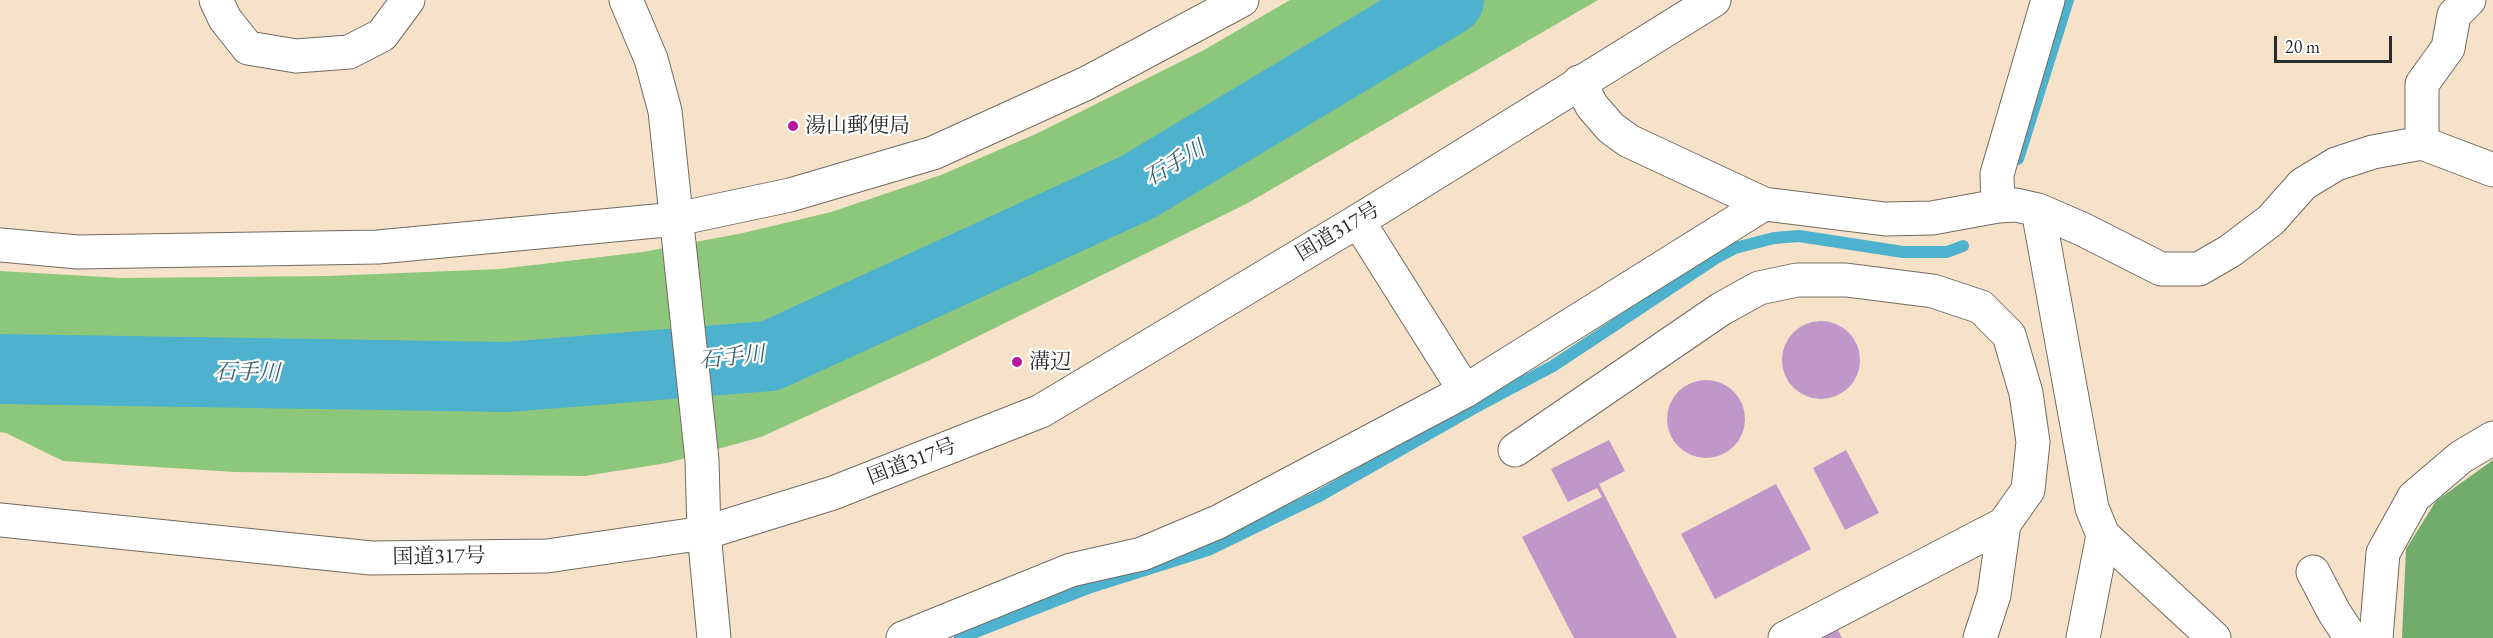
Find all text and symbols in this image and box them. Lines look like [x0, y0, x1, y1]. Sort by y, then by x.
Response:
scale bar [2277, 24, 2396, 62]
text: 20 m [2285, 35, 2320, 58]
place label: 湯山郵便局 [805, 113, 910, 139]
marker: 湯山郵便局 [786, 119, 800, 133]
water label: 石手川 [1140, 136, 1210, 192]
street label: 国道317号 [1292, 197, 1384, 267]
water label: 石手川 [698, 341, 766, 375]
place label: 溝辺 [1029, 349, 1071, 375]
marker: 溝辺 [1010, 355, 1024, 369]
water label: 石手川 [214, 359, 280, 387]
street label: 国道317号 [864, 434, 960, 490]
street label: 国道317号 [392, 544, 486, 570]

